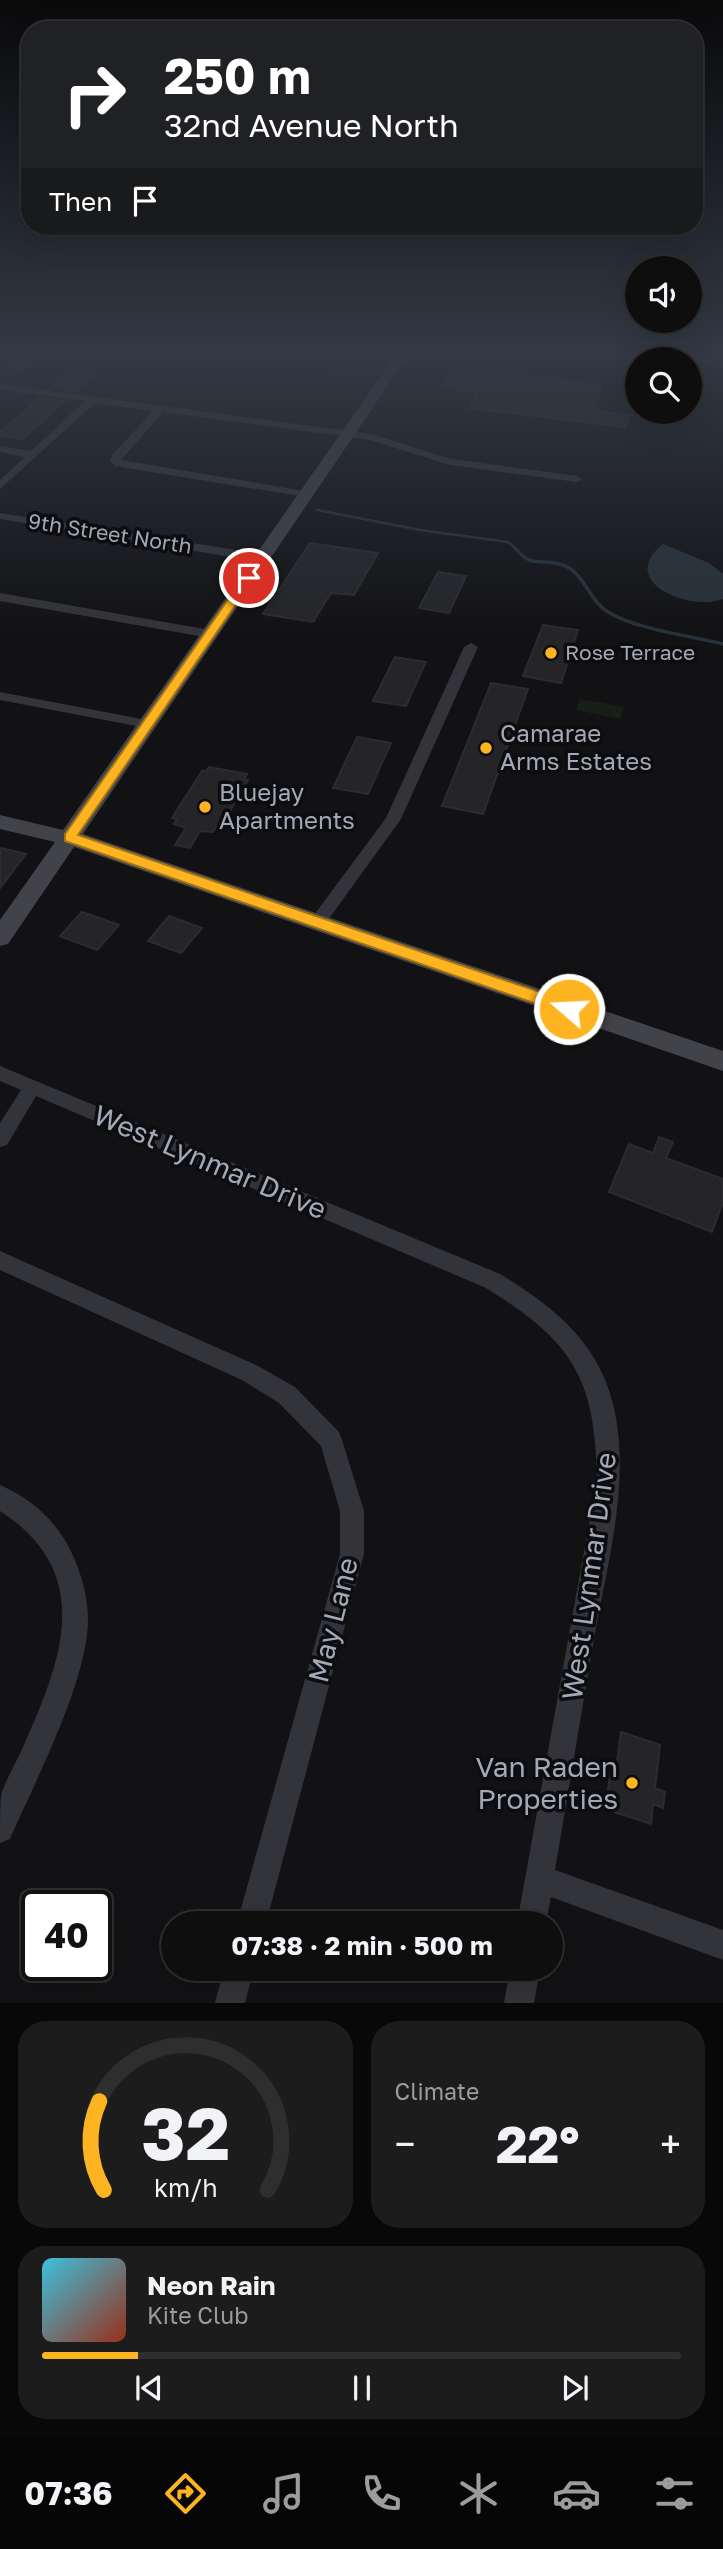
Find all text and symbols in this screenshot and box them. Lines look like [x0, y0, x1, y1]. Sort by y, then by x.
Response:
text: 250 m [164, 46, 311, 105]
icon: right [49, 49, 140, 140]
text: 32nd Avenue North [164, 106, 459, 144]
icon: arrive [126, 182, 164, 220]
text: Then [49, 186, 112, 217]
map controls [625, 256, 702, 424]
button: sound [625, 256, 702, 333]
button: search [625, 347, 702, 424]
street label: 9th Street North [27, 507, 194, 559]
pin [219, 548, 279, 608]
icon: arrive [230, 559, 268, 597]
place label: Rose Terrace [565, 639, 695, 665]
marker: Rose Terrace [543, 645, 559, 661]
place label: Camarae Arms Estates [500, 718, 652, 775]
marker: Camarae Arms Estates [478, 740, 494, 756]
place label: Bluejay Apartments [219, 777, 355, 834]
marker: Bluejay Apartments [197, 799, 213, 815]
position arrow [532, 972, 606, 1046]
street label: West Lynmar Drive [89, 1098, 332, 1225]
street label: West Lynmar Drive [555, 1450, 622, 1702]
street label: May Lane [301, 1554, 364, 1686]
place label: Van Raden Properties [476, 1750, 618, 1815]
marker: Van Raden Properties [624, 1775, 640, 1791]
speed limit sign: 40 [21, 1890, 112, 1981]
text: 07:38 · 2 min · 500 m [231, 1930, 493, 1961]
text: Climate [395, 2077, 479, 2105]
text: 32 [141, 2090, 230, 2177]
text: 22° [496, 2112, 580, 2174]
text: − [395, 2121, 415, 2166]
text: + [660, 2121, 681, 2166]
text: km/h [153, 2172, 217, 2203]
text: Neon Rain [147, 2270, 276, 2301]
text: Kite Club [147, 2301, 248, 2329]
icon: previous [130, 2369, 168, 2407]
icon: pause [343, 2369, 381, 2407]
icon: next [556, 2369, 594, 2407]
icon: directions [161, 2469, 210, 2518]
icon: music [259, 2469, 308, 2518]
icon: phone [357, 2469, 406, 2518]
icon: climate [454, 2469, 503, 2518]
icon: car [552, 2469, 601, 2518]
icon: filters [650, 2469, 699, 2518]
text: 07:36 [24, 2474, 113, 2512]

